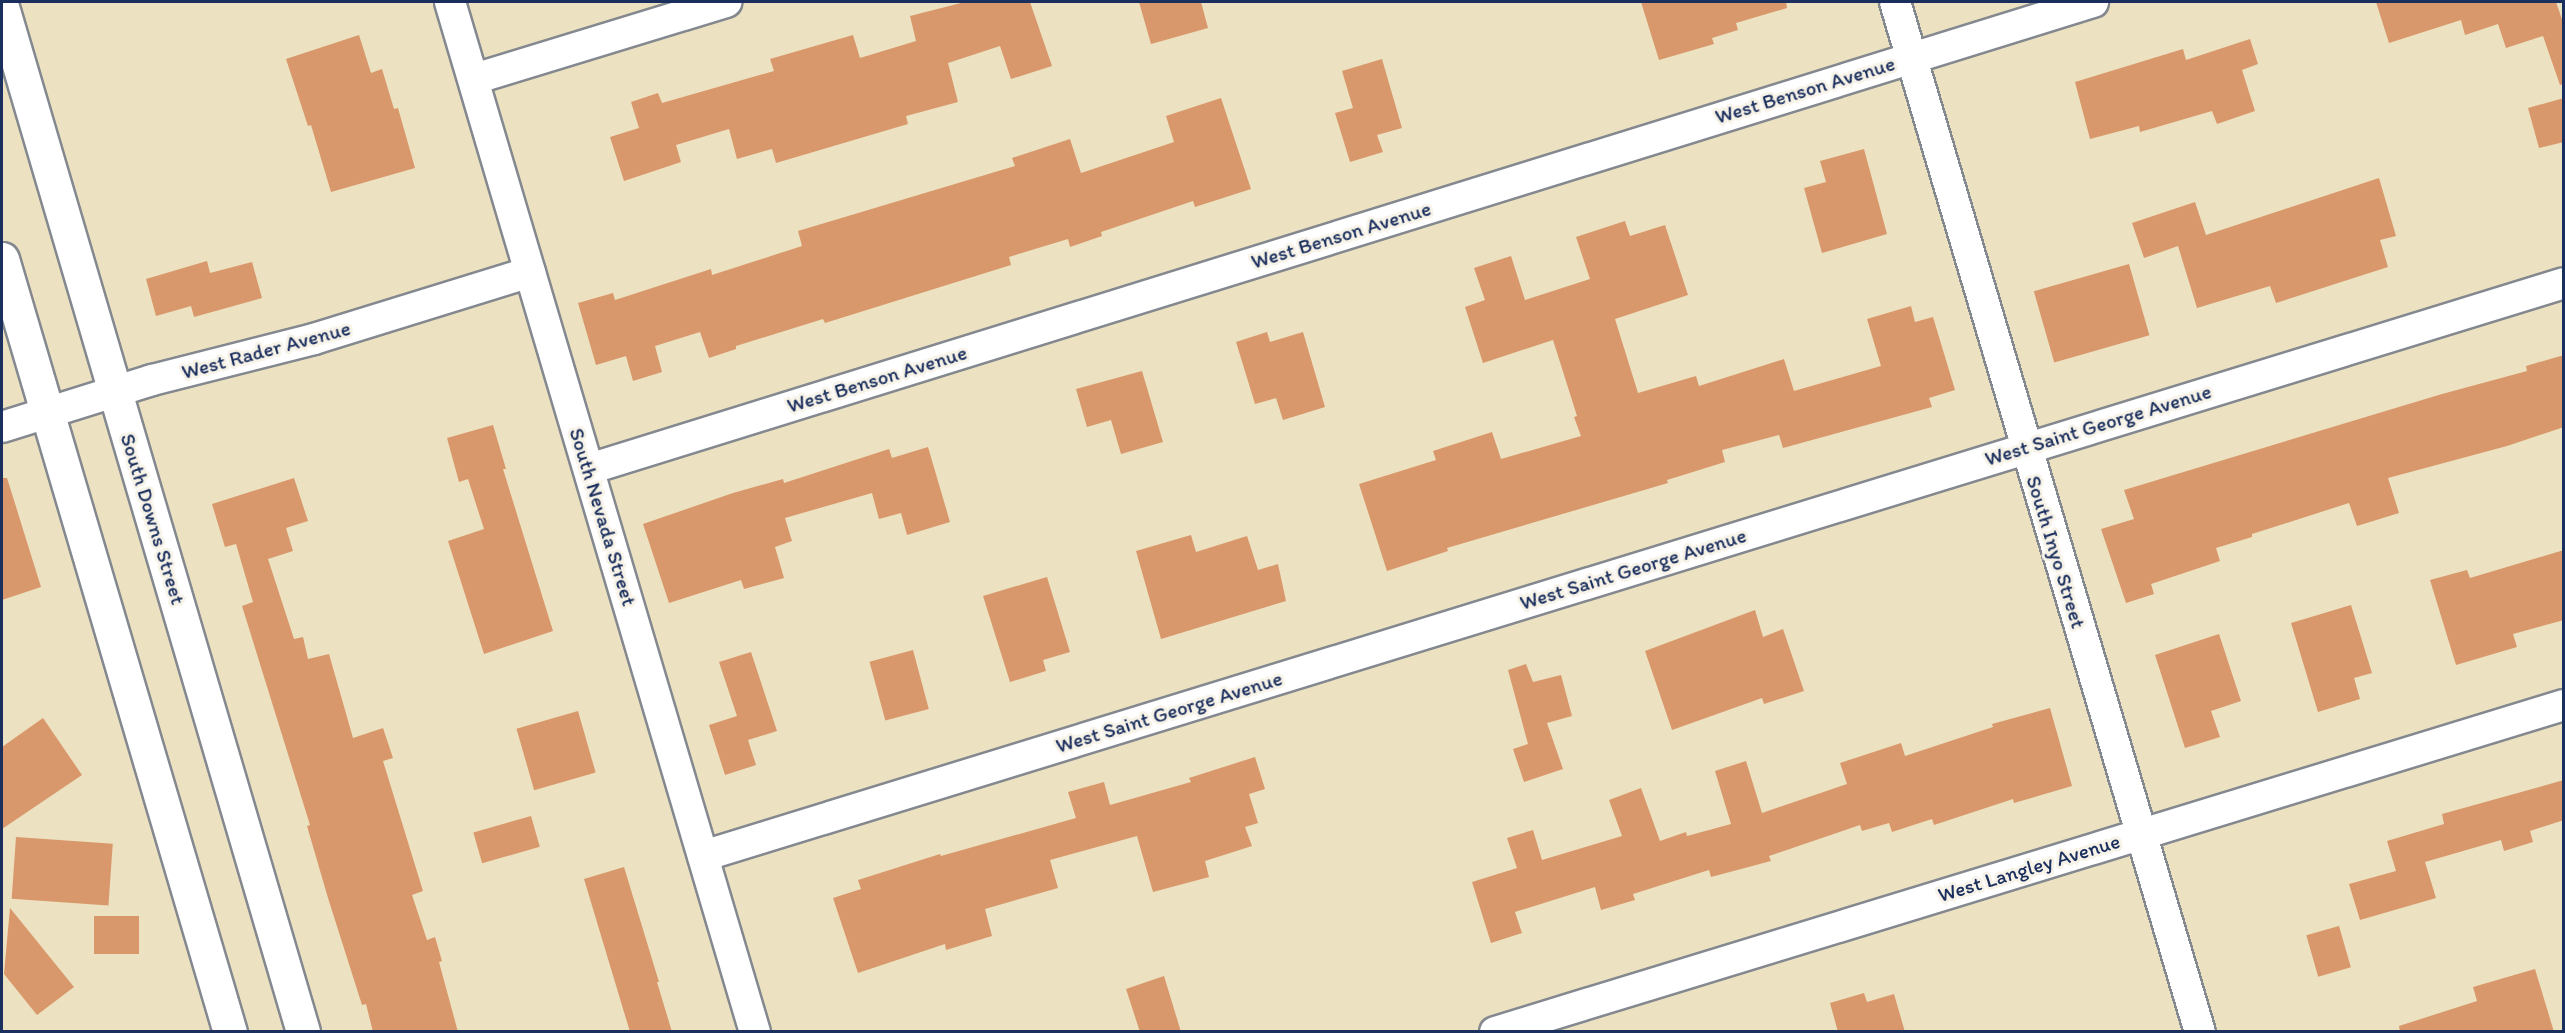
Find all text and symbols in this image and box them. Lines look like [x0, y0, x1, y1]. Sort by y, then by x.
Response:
street label: West Benson Avenue [1712, 51, 1898, 129]
street label: West Benson Avenue [1248, 196, 1434, 274]
street label: West Rader Avenue [179, 315, 353, 385]
street label: West Benson Avenue [784, 340, 970, 418]
street label: West Saint George Avenue [1981, 378, 2215, 472]
street label: South Nevada Street [564, 425, 642, 609]
street label: South Downs Street [115, 431, 191, 607]
street label: South Inyo Street [2021, 473, 2091, 631]
street label: West Saint George Avenue [1516, 522, 1750, 616]
street label: West Saint George Avenue [1052, 665, 1286, 759]
street label: West Langley Avenue [1935, 828, 2123, 908]

